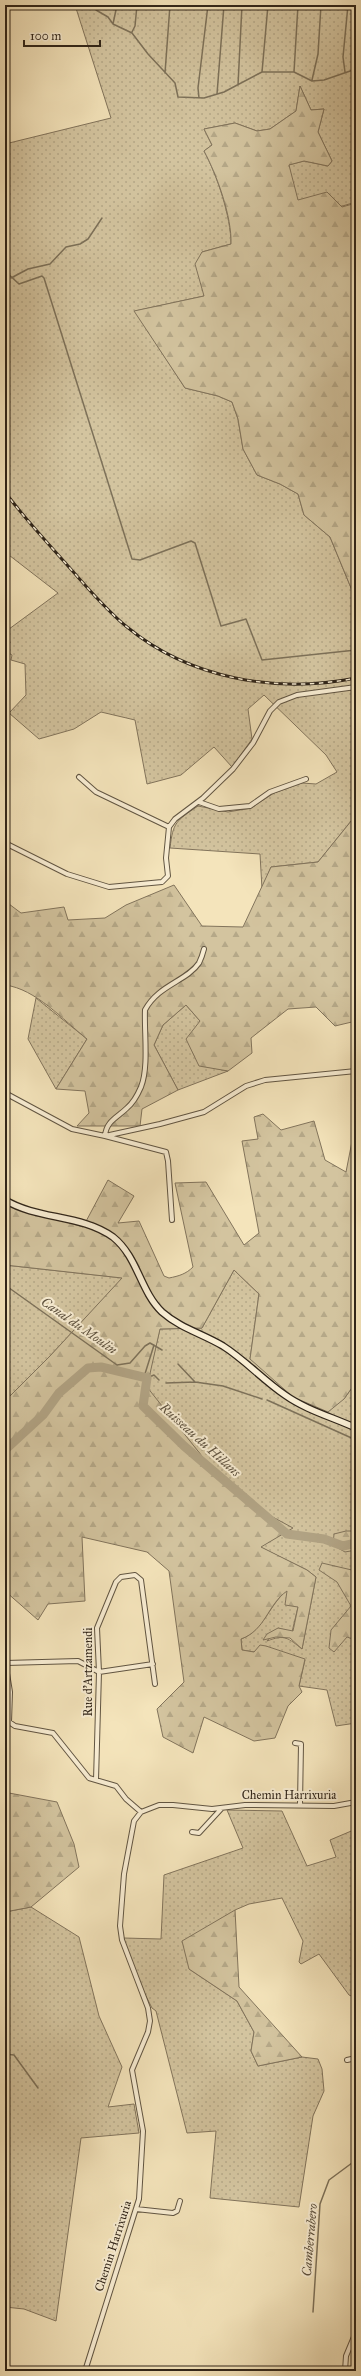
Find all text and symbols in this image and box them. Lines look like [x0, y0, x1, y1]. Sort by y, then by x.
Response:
scale bar [24, 22, 100, 48]
text: 100 m [30, 29, 61, 43]
water label: Canal du Moulin [38, 1294, 120, 1358]
water label: Ruisseau du Hillans [156, 1399, 244, 1481]
street label: Rue d'Artzamendi [81, 1627, 95, 1717]
street label: Chemin Harrixuria [242, 1788, 337, 1802]
street label: Chemin Harrixuria [92, 2198, 135, 2293]
water label: Camberrabero [299, 2203, 321, 2277]

